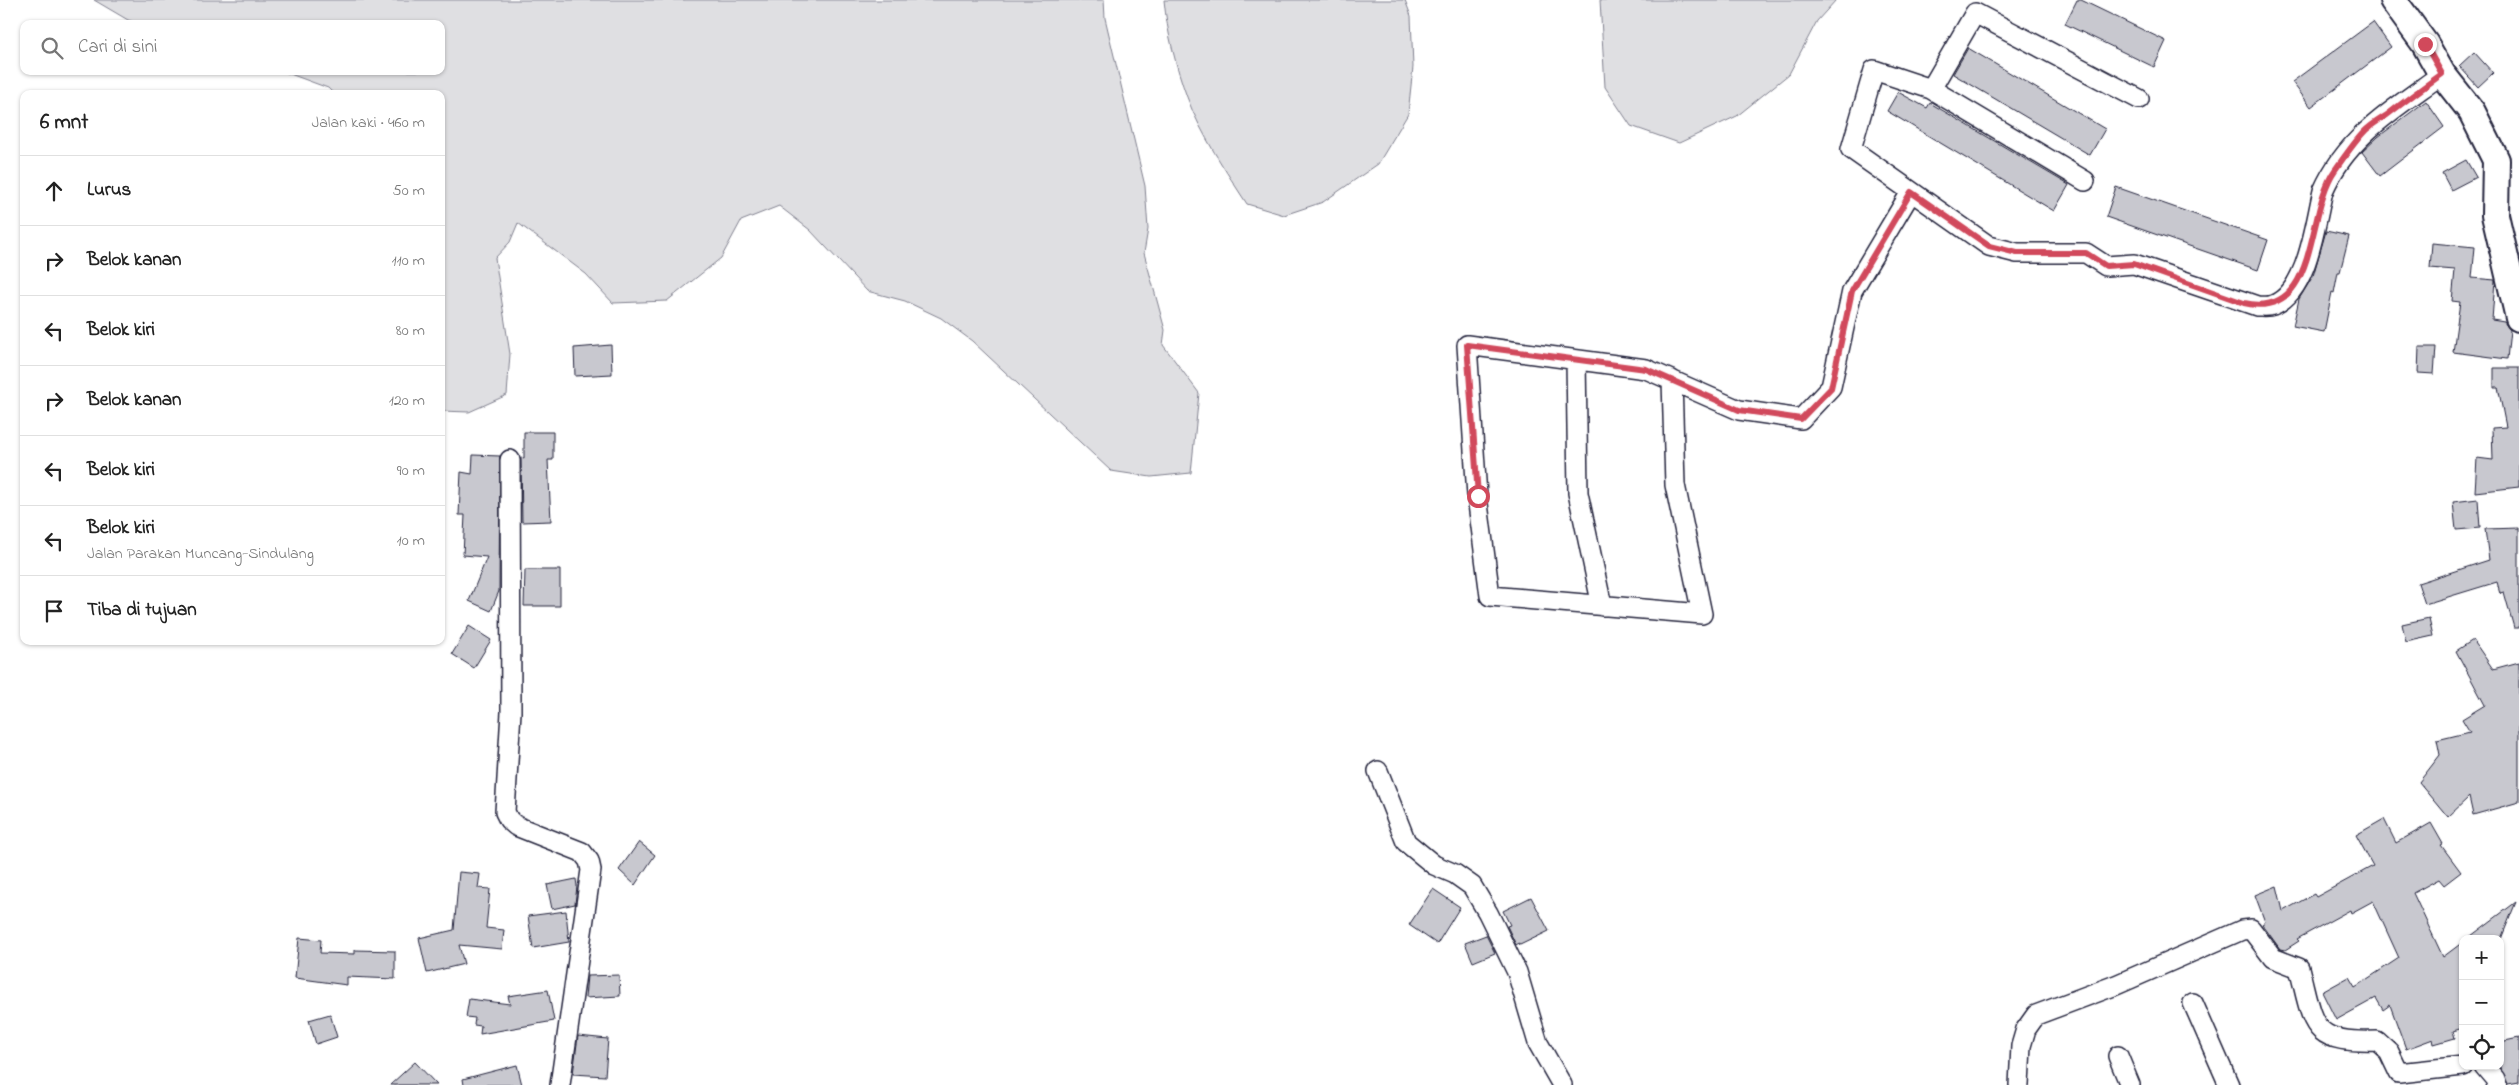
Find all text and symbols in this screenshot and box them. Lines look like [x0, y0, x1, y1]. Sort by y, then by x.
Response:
search box [20, 20, 445, 75]
route end [2414, 33, 2437, 56]
icon: search [38, 34, 66, 62]
text: Cari di sini [78, 34, 157, 61]
text: 6 mnt [40, 108, 88, 138]
text: Jalan kaki · 460 m [311, 111, 425, 135]
icon: ahead [40, 177, 68, 205]
text: Lurus [87, 177, 131, 204]
text: 50 m [393, 179, 425, 203]
icon: right [40, 247, 68, 275]
text: Belok kanan [87, 247, 181, 274]
text: 110 m [391, 249, 425, 273]
icon: left [40, 317, 68, 345]
text: Belok kiri [87, 317, 155, 344]
text: 80 m [396, 319, 425, 343]
icon: right [40, 387, 68, 415]
text: Belok kanan [87, 387, 181, 414]
text: 120 m [389, 389, 425, 413]
icon: left [40, 457, 68, 485]
text: Belok kiri [87, 457, 155, 484]
text: 90 m [397, 459, 425, 483]
route start [1467, 485, 1490, 508]
text: Belok kiri [87, 515, 155, 542]
icon: left [40, 527, 68, 555]
text: 10 m [397, 529, 425, 553]
text: Jalan Parakan Muncang-Sindulang [87, 542, 314, 566]
icon: arrive [40, 597, 68, 625]
text: Tiba di tujuan [87, 597, 197, 624]
map controls [2459, 935, 2504, 1070]
button: + [2459, 935, 2504, 980]
button: − [2459, 980, 2504, 1025]
button: locate [2459, 1025, 2504, 1070]

